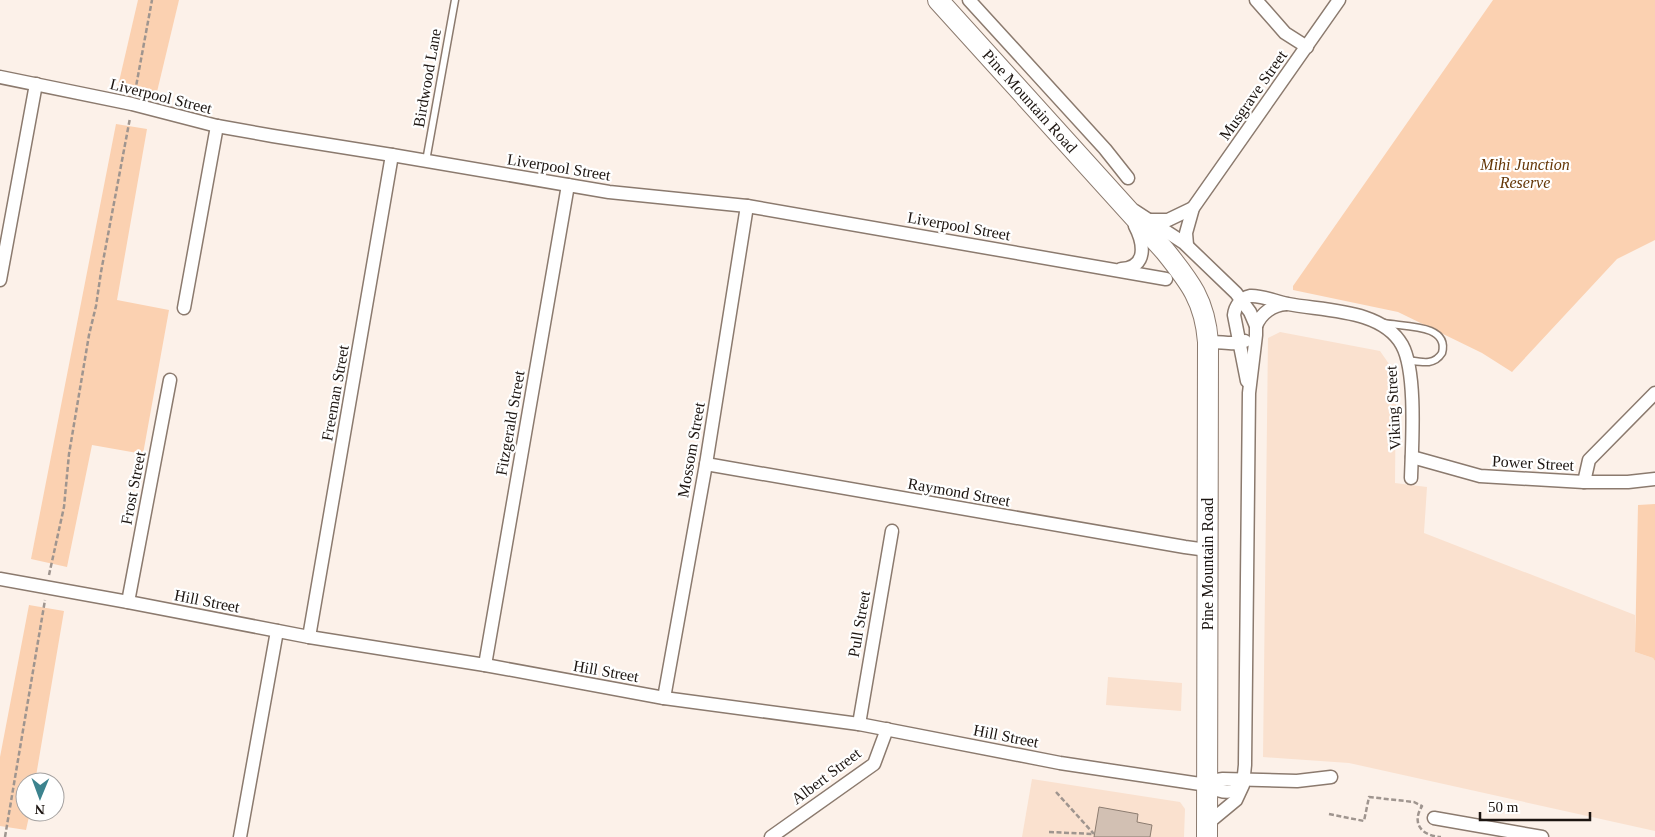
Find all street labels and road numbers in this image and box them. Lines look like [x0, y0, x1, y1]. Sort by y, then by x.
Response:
street label: Birdwood Lane [410, 27, 444, 129]
street label: Pine Mountain Road [979, 46, 1081, 156]
street label: Musgrave Street [1216, 47, 1291, 144]
street label: Liverpool Street [108, 75, 214, 118]
street label: Liverpool Street [506, 150, 612, 185]
street label: Liverpool Street [906, 209, 1012, 245]
street label: Freeman Street [318, 343, 352, 442]
street label: Viking Street [1382, 365, 1405, 451]
street label: Fitzgerald Street [492, 369, 529, 477]
street label: Mossom Street [674, 400, 708, 499]
street label: Frost Street [118, 449, 149, 526]
street label: Power Street [1492, 452, 1575, 474]
street label: Raymond Street [906, 475, 1012, 510]
street label: Pine Mountain Road [1199, 498, 1216, 630]
street label: Hill Street [173, 586, 242, 616]
street label: Pull Street [845, 589, 873, 659]
street label: Hill Street [572, 657, 641, 685]
street label: Hill Street [972, 721, 1041, 751]
street label: Albert Street [788, 744, 864, 808]

